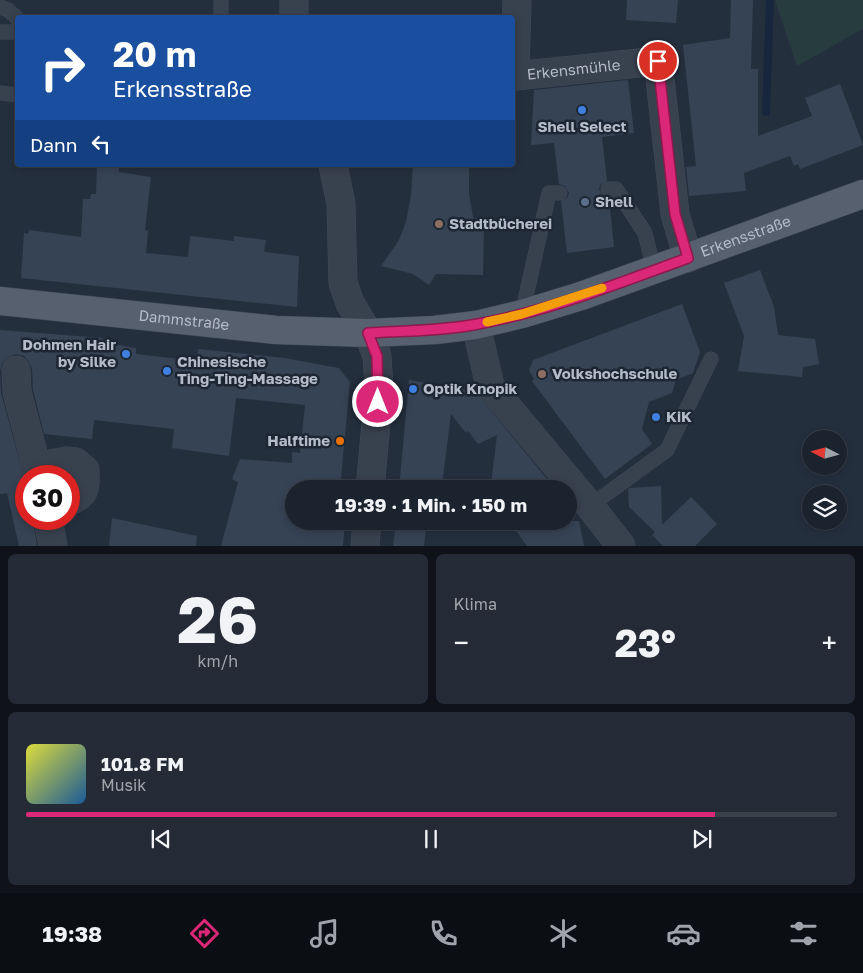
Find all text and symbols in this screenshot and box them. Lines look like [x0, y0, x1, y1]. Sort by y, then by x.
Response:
text: 20 m [113, 33, 196, 75]
icon: right [30, 35, 95, 100]
pin [637, 40, 679, 82]
icon: arrive [644, 47, 672, 75]
street label: Erkensmühle [526, 55, 622, 83]
text: Erkensstraße [113, 75, 252, 102]
marker: Shell Select [576, 104, 588, 116]
place label: Shell Select [537, 117, 627, 135]
icon: left [87, 130, 115, 158]
text: Dann [30, 133, 77, 156]
place label: Shell [595, 192, 633, 210]
marker: Shell [579, 196, 591, 208]
street label: Erkensstraße [698, 211, 793, 260]
place label: Stadtbücherei [449, 214, 552, 232]
marker: Stadtbücherei [433, 218, 445, 230]
street label: Dammstraße [138, 306, 231, 333]
place label: Dohmen Hair by Silke [22, 335, 116, 370]
marker: Dohmen Hair by Silke [120, 348, 132, 360]
place label: Chinesische Ting-Ting-Massage [177, 352, 318, 387]
place label: Volkshochschule [552, 364, 678, 382]
marker: Chinesische Ting-Ting-Massage [161, 365, 173, 377]
marker: Volkshochschule [536, 368, 548, 380]
position arrow [351, 375, 403, 427]
place label: Optik Knopik [423, 379, 518, 397]
marker: Optik Knopik [407, 383, 419, 395]
place label: KiK [666, 407, 692, 425]
marker: KiK [650, 411, 662, 423]
north arrow [802, 430, 848, 475]
map controls [802, 430, 847, 530]
place label: Halftime [267, 431, 330, 449]
marker: Halftime [334, 435, 346, 447]
speed limit sign: 30 [15, 465, 80, 530]
button: layers [802, 485, 847, 530]
text: 19:39 · 1 Min. · 150 m [335, 493, 527, 516]
text: 26 [177, 579, 258, 657]
text: Klima [454, 594, 497, 614]
text: 23° [615, 620, 676, 665]
text: − [454, 626, 469, 659]
text: + [822, 626, 837, 659]
text: km/h [197, 651, 238, 671]
text: 101.8 FM [101, 752, 184, 775]
text: Musik [101, 775, 146, 795]
icon: previous [147, 825, 175, 853]
icon: pause [417, 825, 445, 853]
icon: next [688, 825, 716, 853]
icon: directions [187, 916, 222, 951]
icon: music [307, 916, 342, 951]
icon: phone [426, 916, 461, 951]
icon: climate [546, 916, 581, 951]
icon: car [666, 916, 701, 951]
icon: filters [786, 916, 821, 951]
text: 19:38 [42, 920, 102, 947]

